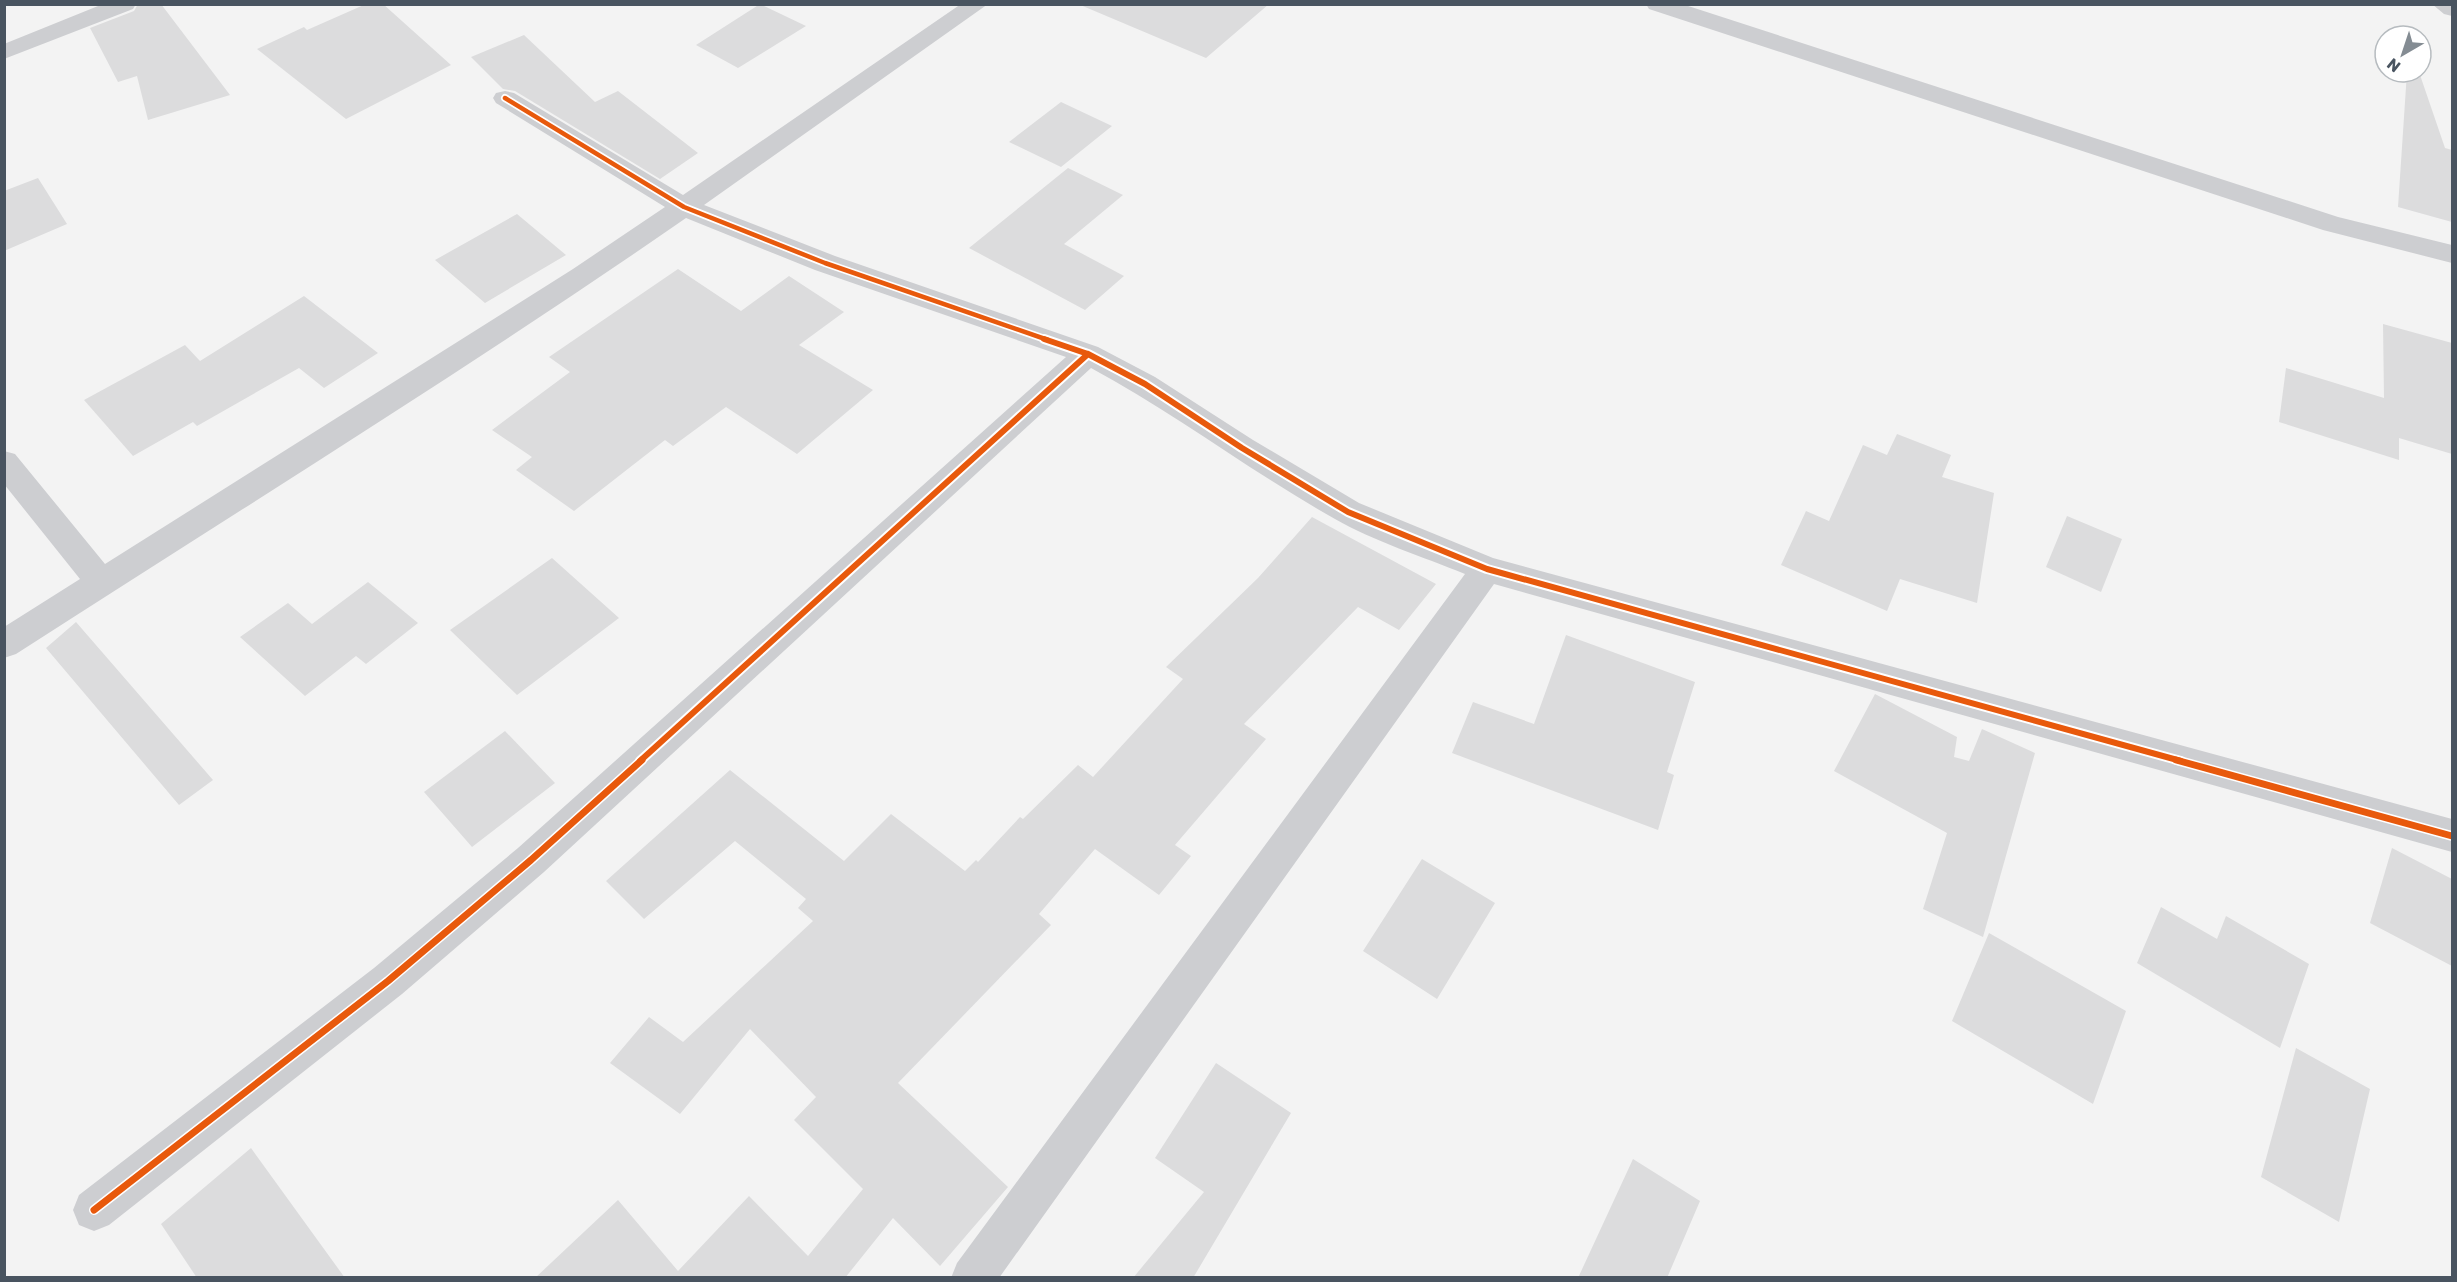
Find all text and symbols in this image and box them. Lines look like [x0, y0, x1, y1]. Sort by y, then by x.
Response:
north arrow [2373, 24, 2433, 84]
text: N [2383, 54, 2404, 76]

